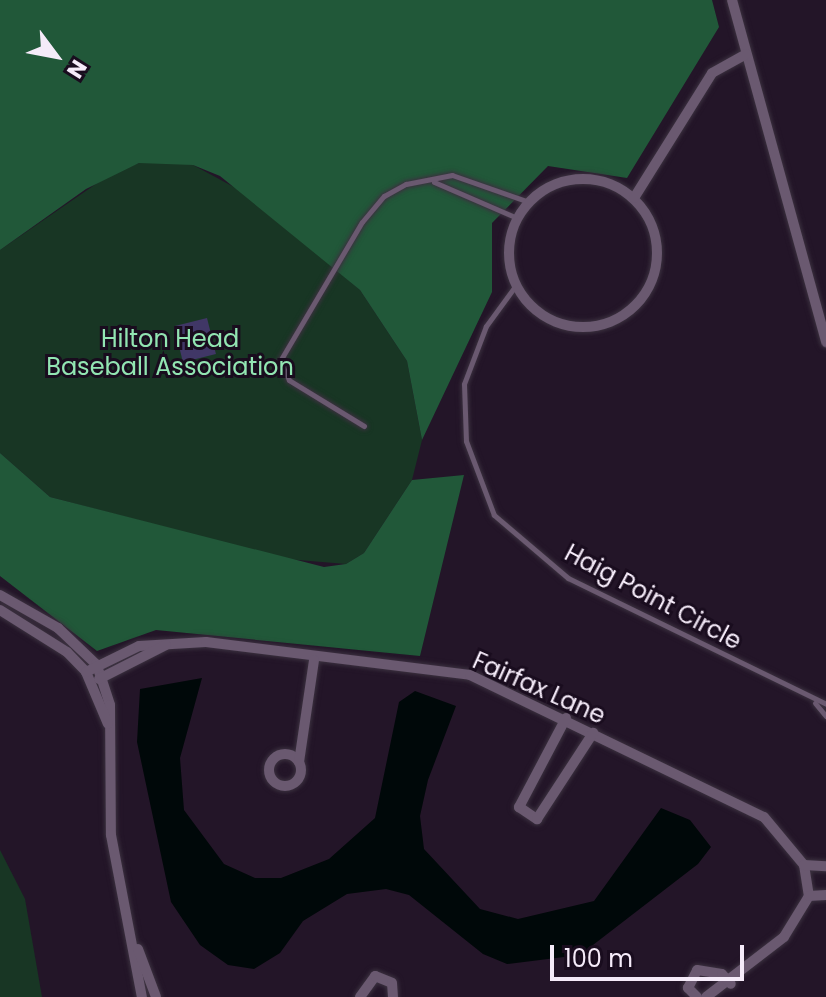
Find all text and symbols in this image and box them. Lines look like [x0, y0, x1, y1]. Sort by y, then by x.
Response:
north arrow [16, 16, 96, 96]
text: N [59, 54, 94, 84]
park label: Hilton Head Baseball Association [46, 325, 294, 381]
street label: Haig Point Circle [560, 538, 746, 656]
street label: Fairfax Lane [468, 646, 610, 730]
scale bar [554, 929, 748, 979]
text: 100 m [564, 942, 633, 975]

